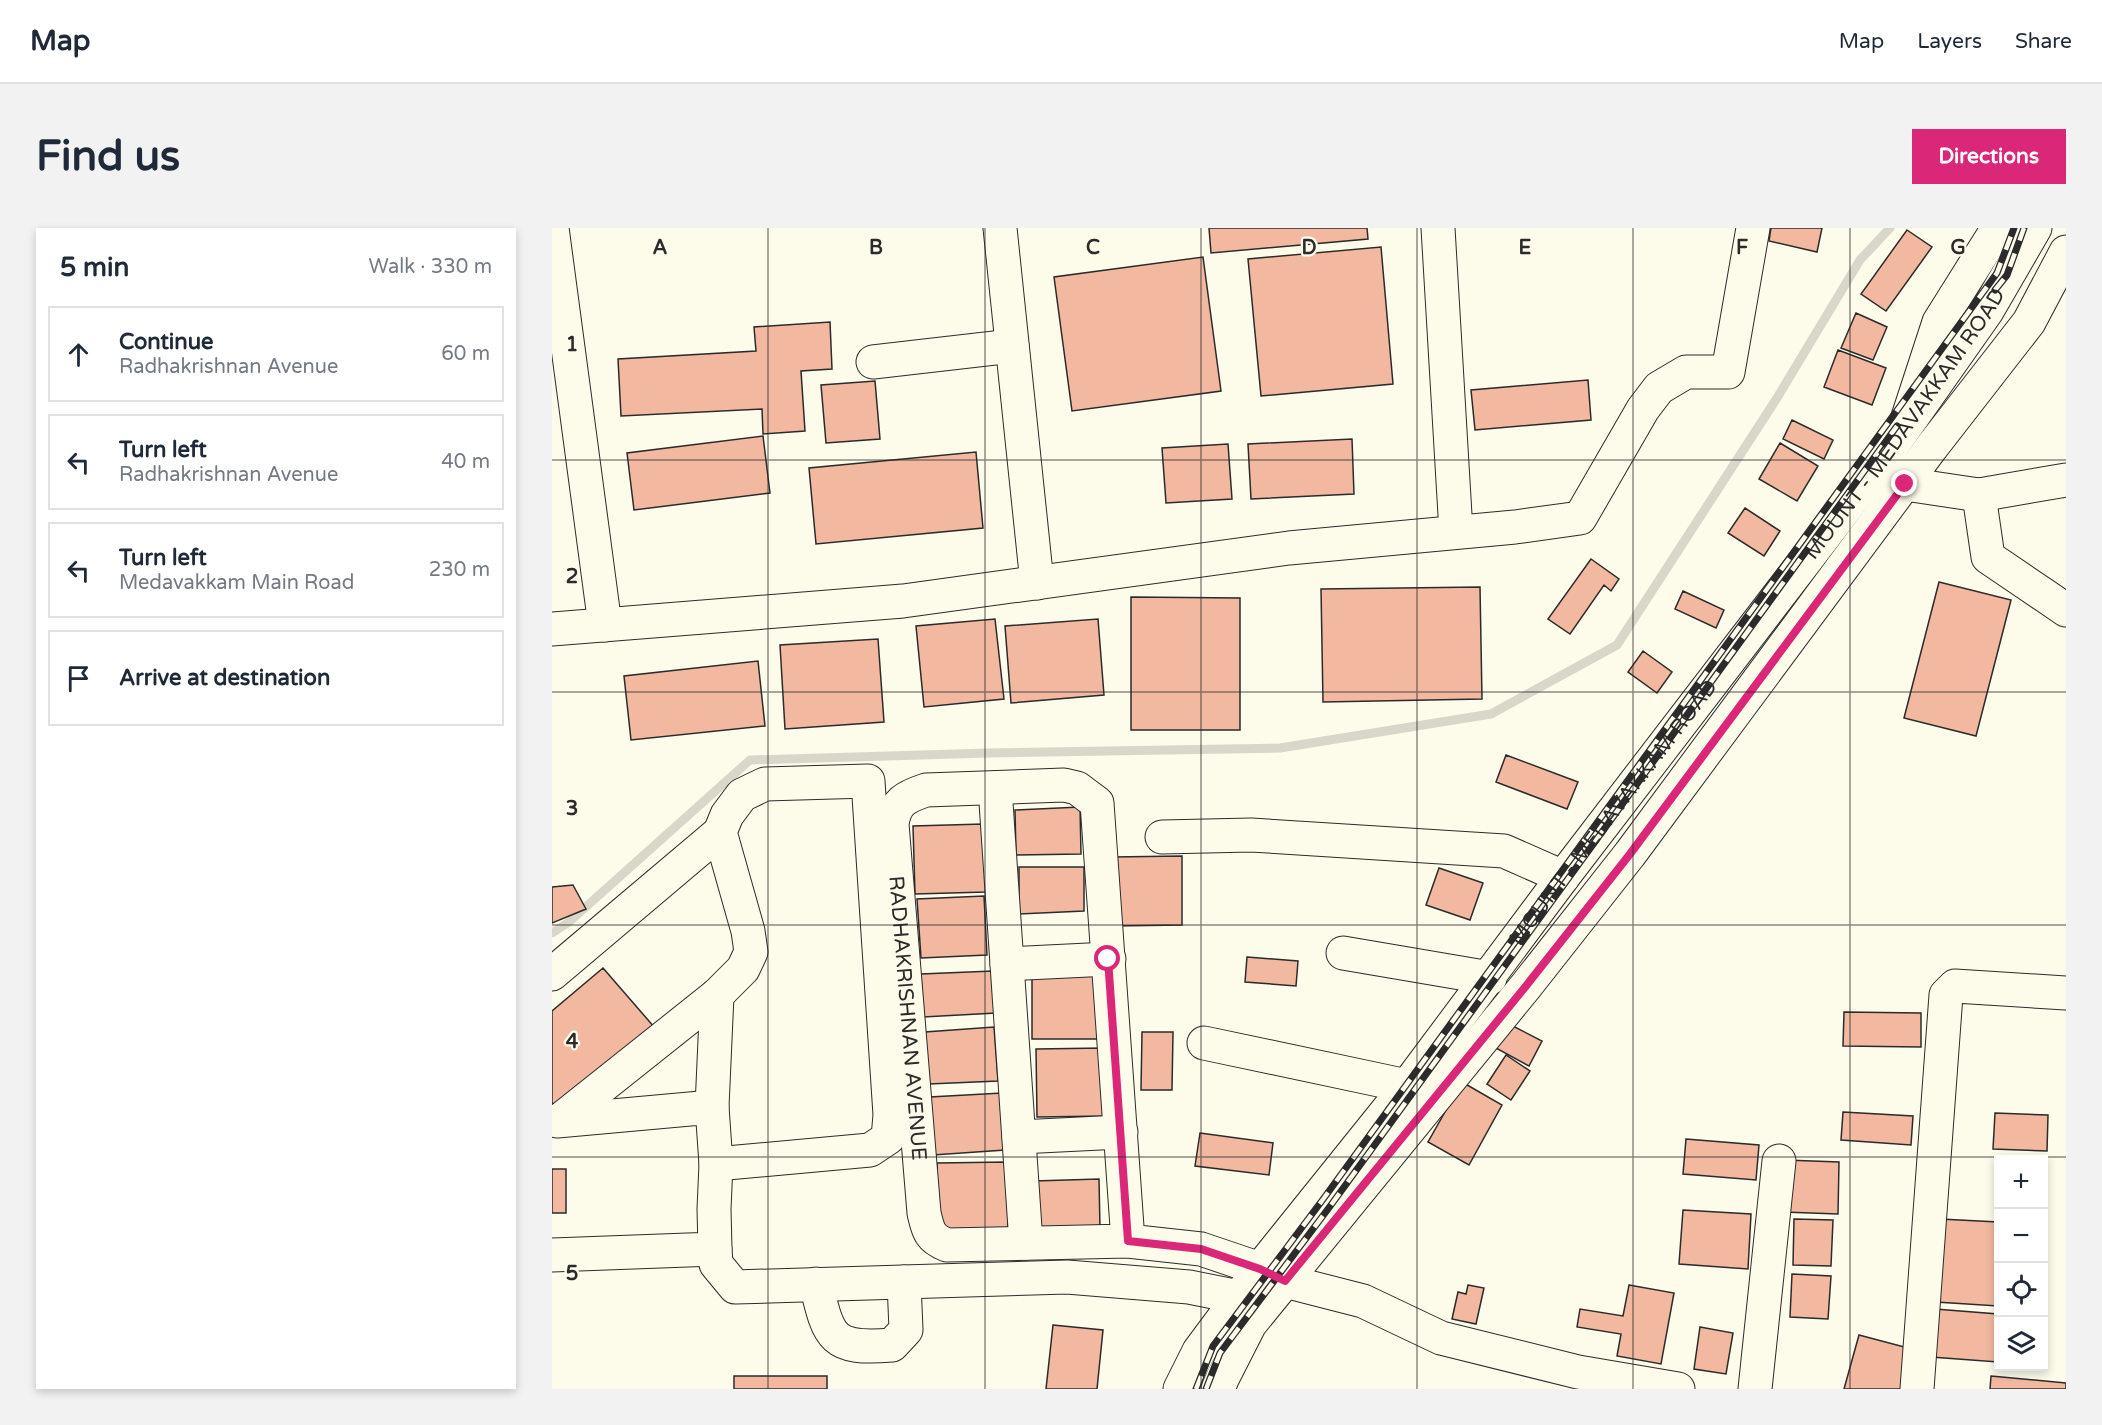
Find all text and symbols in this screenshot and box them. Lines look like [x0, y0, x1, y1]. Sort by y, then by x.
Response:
text: Map [30, 24, 90, 58]
text: Map [1839, 29, 1884, 54]
text: Layers [1917, 29, 1982, 54]
text: Share [2015, 29, 2072, 54]
button: Directions [1912, 129, 2066, 184]
text: Find us [36, 131, 180, 182]
text: A [653, 236, 668, 260]
text: B [869, 236, 883, 260]
text: C [1086, 236, 1100, 260]
text: D [1301, 236, 1317, 260]
text: E [1519, 236, 1532, 260]
text: F [1736, 236, 1748, 260]
text: G [1950, 236, 1966, 260]
text: 5 min [60, 252, 129, 283]
text: Walk · 330 m [369, 255, 492, 279]
street label: MOUNT - MEDAVAKKAM ROAD [1799, 284, 2010, 564]
text: Continue [119, 329, 214, 355]
text: 1 [566, 333, 578, 357]
icon: ahead [62, 338, 95, 371]
text: 60 m [441, 342, 490, 366]
text: Radhakrishnan Avenue [119, 355, 338, 379]
text: Turn left [119, 437, 207, 463]
icon: left [62, 446, 95, 479]
text: 40 m [441, 450, 490, 474]
text: Radhakrishnan Avenue [119, 463, 338, 487]
route end [1891, 470, 1917, 496]
text: Turn left [119, 545, 207, 571]
icon: left [62, 554, 95, 587]
text: 230 m [429, 558, 490, 582]
text: 2 [566, 565, 578, 589]
text: Medavakkam Main Road [119, 571, 354, 595]
icon: arrive [62, 662, 95, 695]
text: Arrive at destination [119, 665, 330, 691]
street label: MOUNT - MEDAVAKKAM ROAD [1504, 674, 1722, 950]
text: 3 [566, 797, 578, 821]
street label: RADHAKRISHNAN AVENUE [884, 875, 932, 1161]
route start [1094, 945, 1120, 971]
text: 4 [566, 1030, 579, 1054]
map controls [1994, 1155, 2048, 1371]
button: + [1994, 1155, 2048, 1209]
button: − [1994, 1209, 2048, 1263]
text: 5 [566, 1262, 578, 1286]
button: locate [1994, 1263, 2048, 1317]
button: layers [1994, 1317, 2048, 1371]

